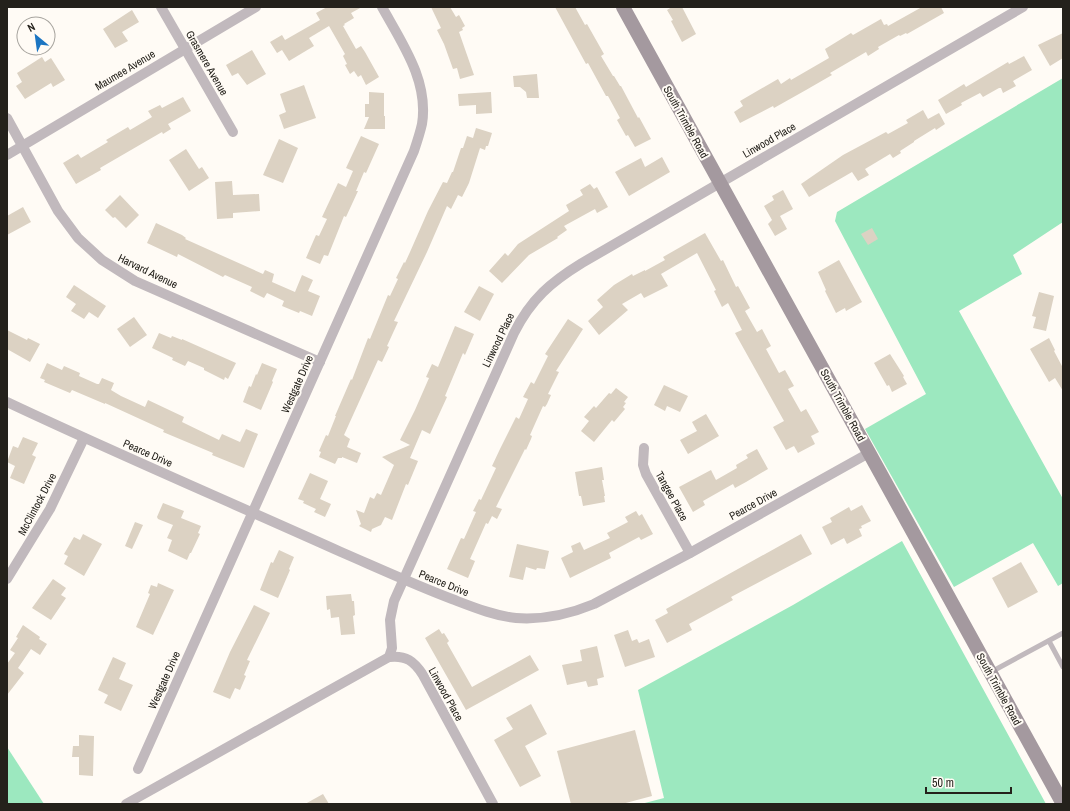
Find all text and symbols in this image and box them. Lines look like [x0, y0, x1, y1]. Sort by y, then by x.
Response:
north arrow [16, 16, 56, 56]
text: N [25, 20, 37, 35]
street label: Grasmere Avenue [183, 28, 231, 98]
street label: Maumee Avenue [92, 47, 158, 93]
street label: South Trimble Road [660, 84, 712, 160]
street label: Linwood Place [740, 119, 798, 161]
street label: Harvard Avenue [116, 251, 180, 291]
street label: Linwood Place [479, 310, 517, 370]
street label: Westgate Drive [278, 353, 316, 415]
street label: South Trimble Road [817, 367, 869, 443]
street label: Pearce Drive [121, 436, 175, 470]
street label: Tangee Place [653, 469, 691, 523]
street label: McClintock Drive [15, 470, 59, 538]
street label: Pearce Drive [727, 485, 779, 523]
street label: Pearce Drive [417, 567, 471, 599]
street label: Westgate Drive [145, 649, 183, 711]
street label: South Trimble Road [973, 651, 1025, 727]
street label: Linwood Place [426, 665, 466, 723]
scale bar [926, 769, 1011, 795]
text: 50 m [932, 775, 954, 791]

